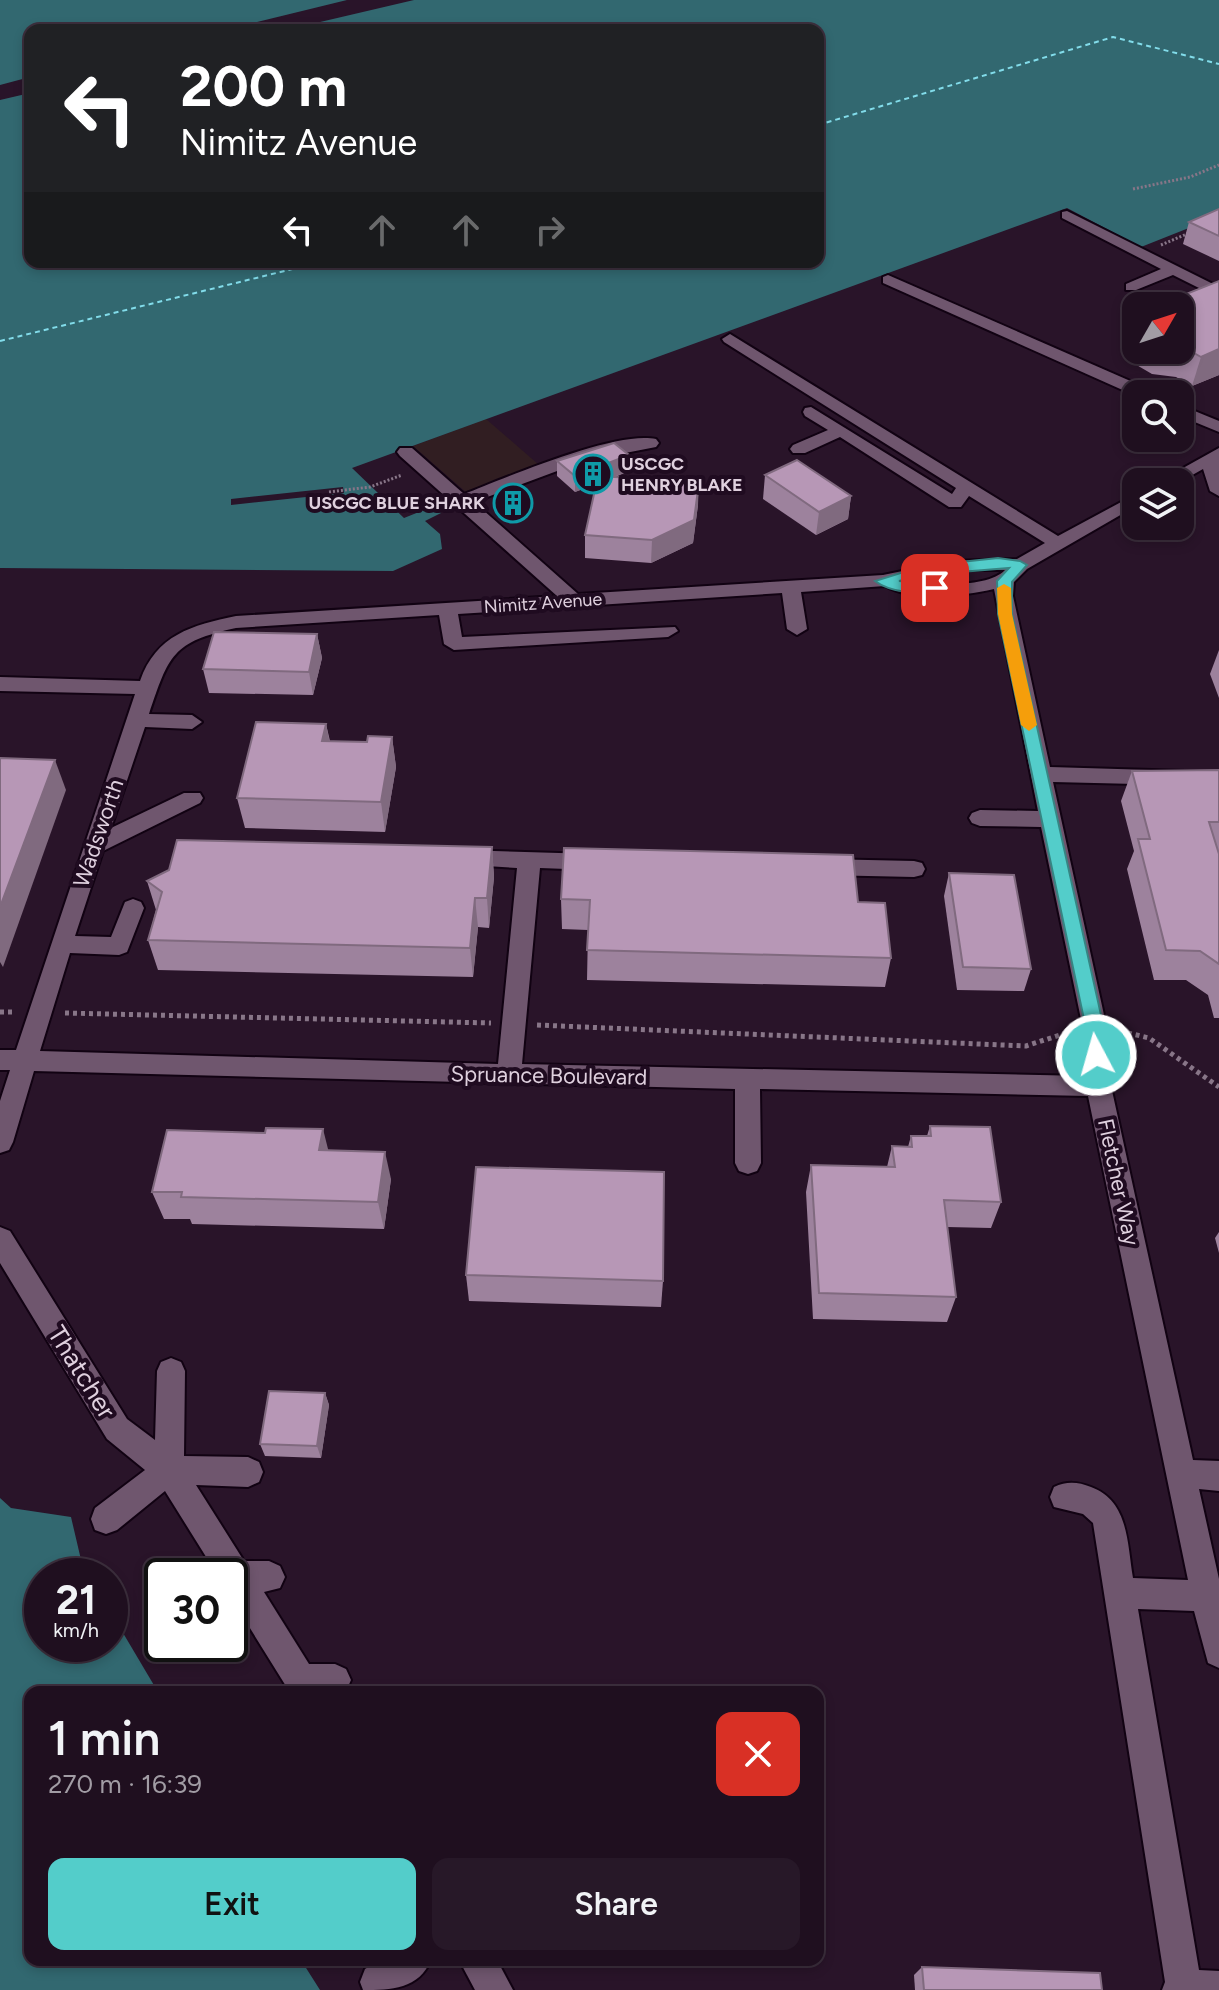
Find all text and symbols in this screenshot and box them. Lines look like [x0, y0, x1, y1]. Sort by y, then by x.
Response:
text: 200 m [180, 53, 347, 120]
icon: left [48, 56, 152, 160]
text: Nimitz Avenue [180, 121, 417, 164]
icon: left [276, 208, 320, 252]
icon: ahead [360, 208, 404, 252]
icon: ahead [444, 208, 488, 252]
icon: right [528, 208, 572, 252]
north arrow [1122, 292, 1194, 364]
map controls [1122, 292, 1194, 540]
button: search [1122, 380, 1194, 452]
building icon: USCGC HENRY BLAKE [572, 453, 614, 495]
place label: USCGC HENRY BLAKE [621, 453, 743, 496]
button: layers [1122, 468, 1194, 540]
building icon: USCGC BLUE SHARK [492, 482, 534, 524]
place label: USCGC BLUE SHARK [309, 492, 485, 514]
pin [901, 554, 969, 622]
icon: arrive [913, 566, 957, 610]
street label: Nimitz Avenue [483, 588, 603, 618]
street label: Wadsworth [67, 776, 130, 891]
position arrow [1054, 1013, 1138, 1097]
street label: Spruance Boulevard [450, 1060, 648, 1091]
street label: Fletcher Way [1092, 1116, 1145, 1248]
street label: Thatcher [41, 1320, 123, 1425]
speed limit sign: 30 [144, 1558, 248, 1662]
text: 21 [56, 1576, 96, 1624]
text: km/h [53, 1618, 99, 1642]
text: 1 min [48, 1709, 160, 1767]
button: close [716, 1712, 800, 1796]
text: 270 m · 16:39 [48, 1768, 202, 1800]
button: Exit [48, 1858, 416, 1950]
button: Share [432, 1858, 800, 1950]

